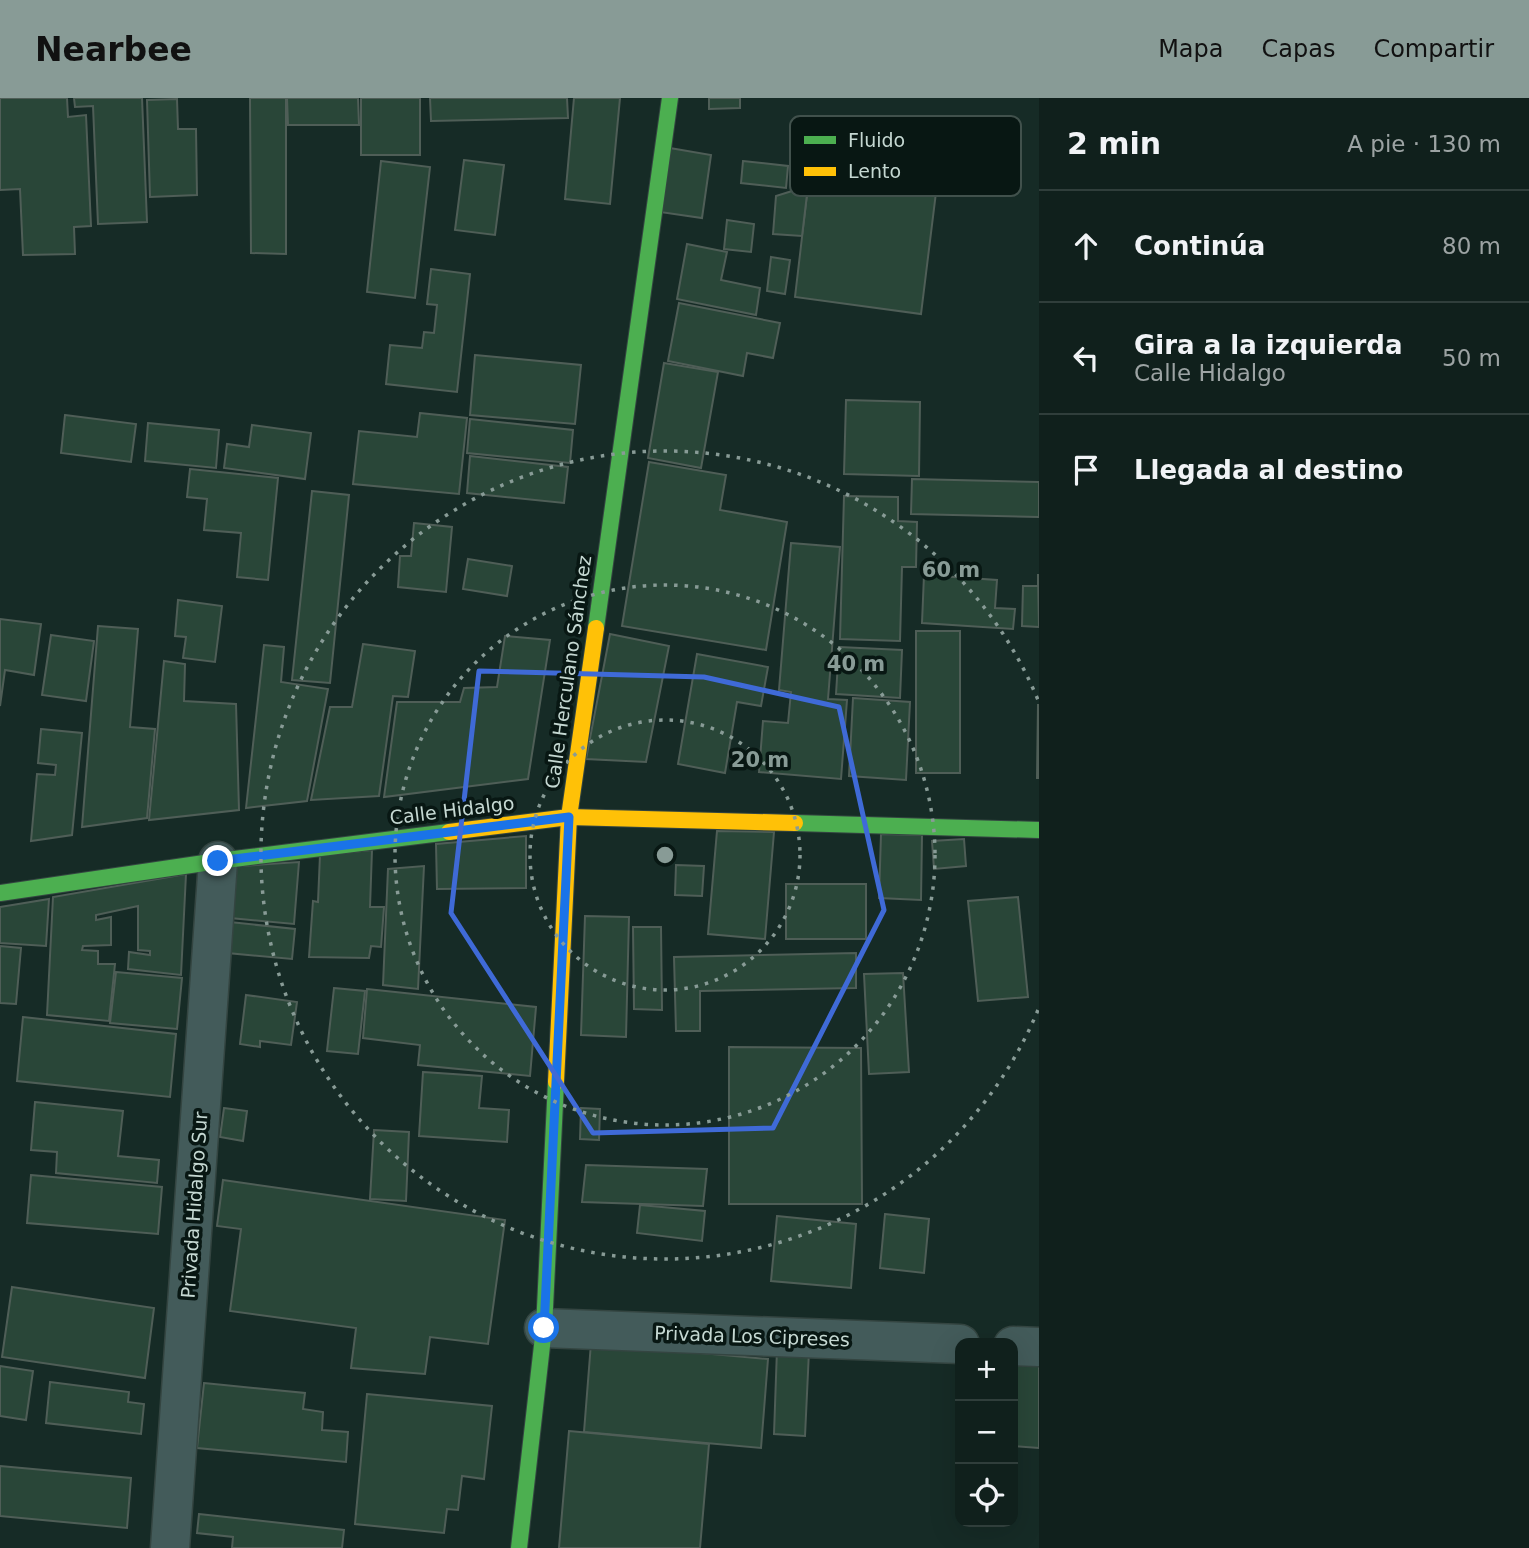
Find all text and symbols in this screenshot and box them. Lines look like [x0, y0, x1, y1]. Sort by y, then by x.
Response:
text: Nearbee [35, 30, 192, 69]
text: Mapa [1158, 35, 1224, 63]
text: Capas [1262, 35, 1335, 63]
text: Compartir [1373, 35, 1494, 63]
legend [790, 116, 1021, 196]
text: 2 min [1067, 126, 1161, 161]
text: Fluido [848, 129, 905, 151]
text: A pie · 130 m [1347, 131, 1501, 157]
text: Lento [848, 160, 901, 182]
icon: ahead [1067, 227, 1105, 265]
text: Continúa [1134, 231, 1265, 261]
text: 80 m [1442, 233, 1501, 259]
text: Gira a la izquierda [1134, 330, 1402, 360]
icon: left [1067, 339, 1105, 377]
text: 50 m [1442, 345, 1501, 371]
text: Calle Hidalgo [1134, 360, 1286, 386]
icon: arrive [1067, 451, 1105, 489]
text: Llegada al destino [1134, 455, 1403, 485]
street label: Calle Herculano Sánchez [541, 554, 595, 790]
text: 60 m [922, 558, 980, 582]
text: 40 m [827, 652, 885, 676]
text: 20 m [731, 748, 789, 772]
street label: Calle Hidalgo [388, 791, 516, 829]
centre of rings [653, 843, 677, 867]
route end [202, 845, 233, 876]
street label: Privada Hidalgo Sur [177, 1111, 212, 1299]
route start [528, 1312, 559, 1343]
street label: Privada Los Cipreses [654, 1322, 850, 1350]
map controls [955, 1338, 1018, 1527]
button: + [955, 1338, 1018, 1401]
button: − [955, 1401, 1018, 1464]
button: locate [955, 1464, 1018, 1527]

